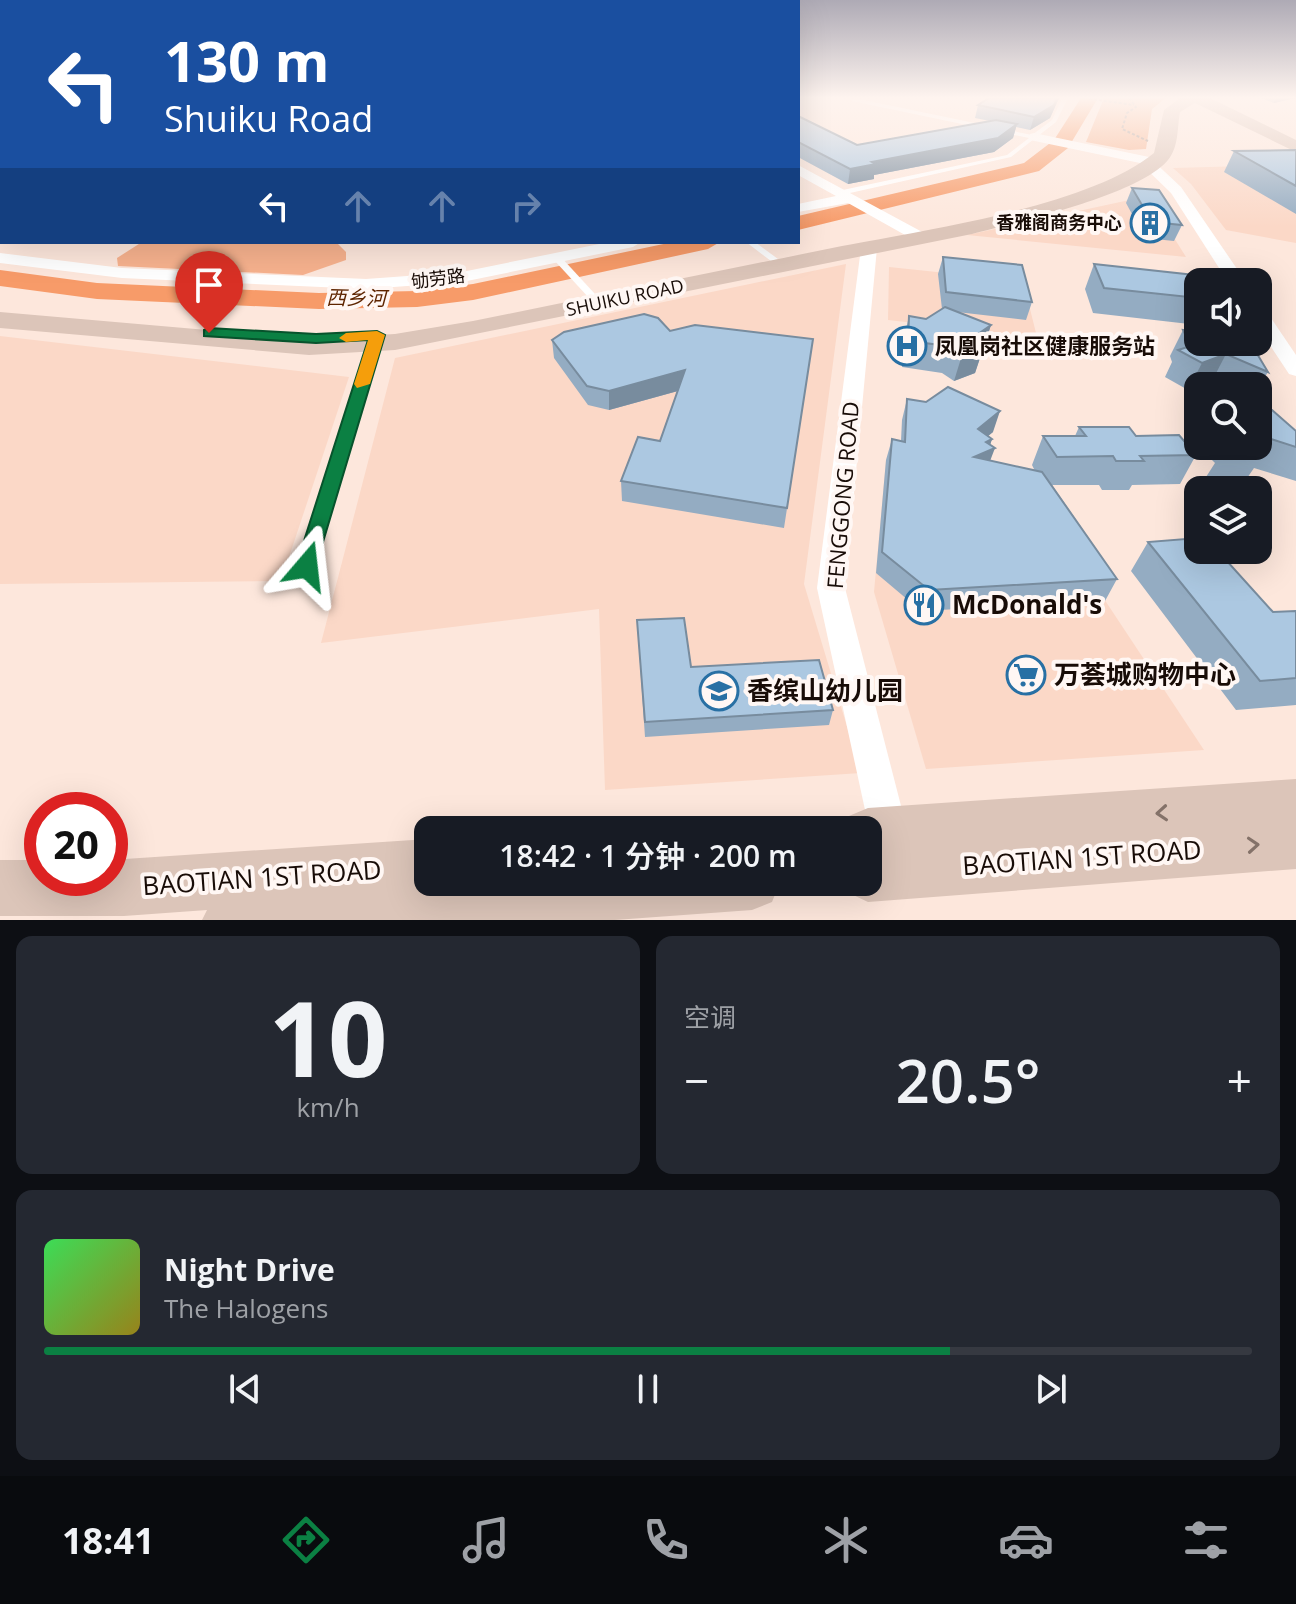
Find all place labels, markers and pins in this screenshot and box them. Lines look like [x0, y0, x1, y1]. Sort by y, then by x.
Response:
building icon: 香雅阁商务中心 [1129, 202, 1171, 244]
place label: 香雅阁商务中心 [996, 210, 1122, 234]
pin [175, 251, 243, 333]
hospital icon: 凤凰岗社区健康服务站 [886, 325, 928, 367]
place label: 凤凰岗社区健康服务站 [935, 330, 1155, 360]
restaurant icon: McDonald's [903, 584, 945, 626]
place label: McDonald's [952, 586, 1102, 622]
supermarket icon: 万荟城购物中心 [1005, 654, 1047, 696]
place label: 万荟城购物中心 [1054, 656, 1236, 692]
school or university icon: 香缤山幼儿园 [698, 670, 740, 712]
place label: 香缤山幼儿园 [747, 672, 903, 708]

